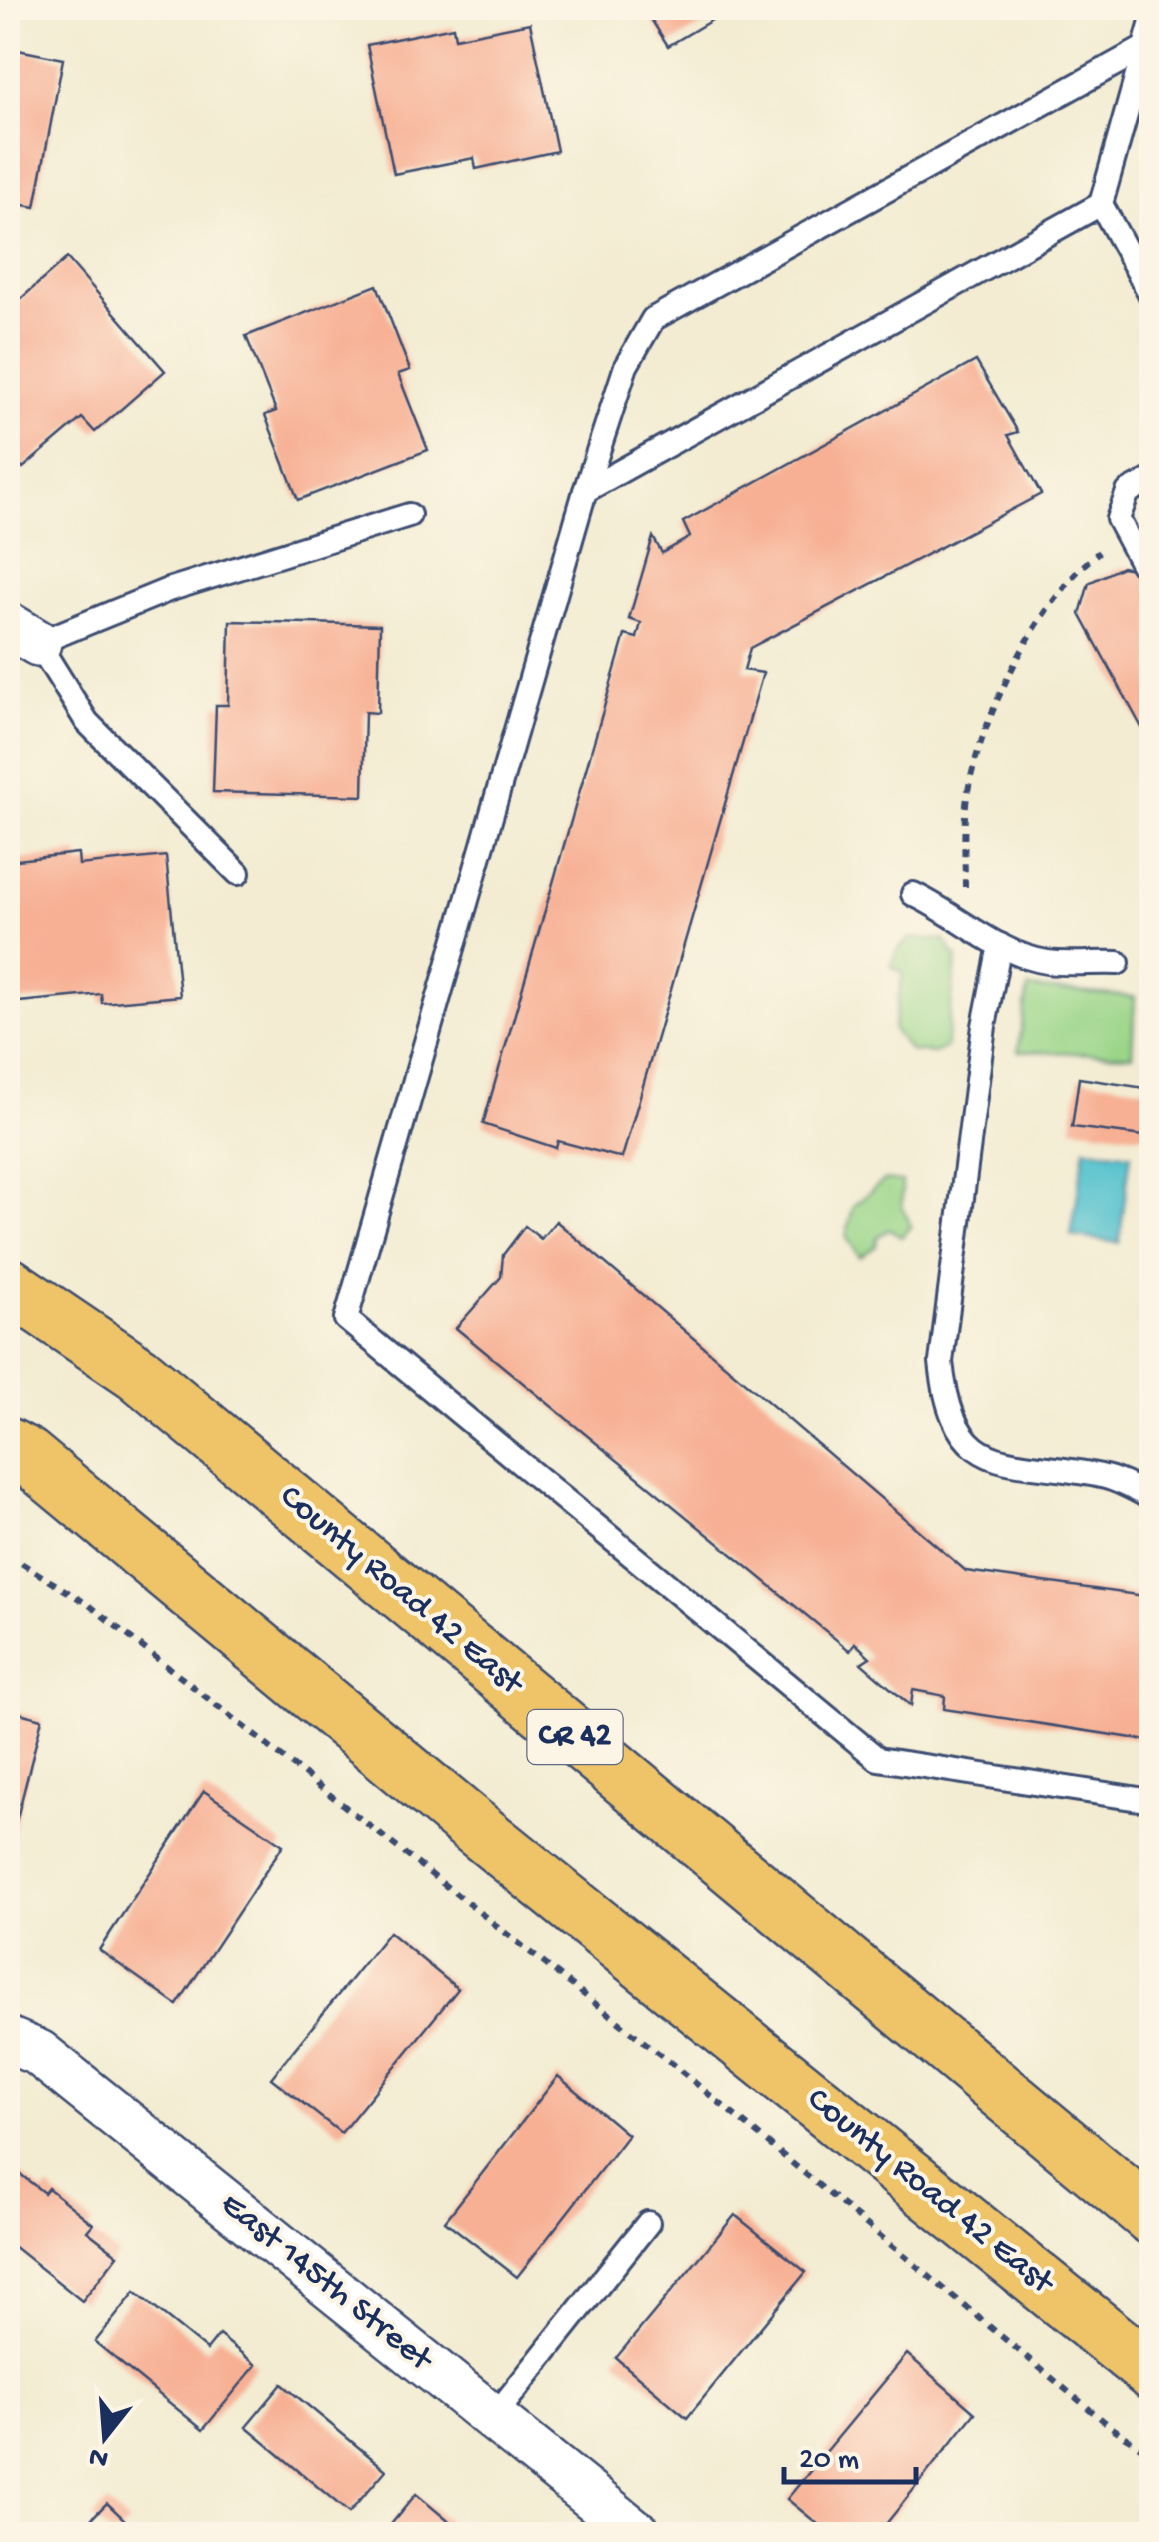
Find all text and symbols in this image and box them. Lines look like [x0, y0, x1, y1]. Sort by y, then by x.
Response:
street label: County Road 42 East [270, 1477, 532, 1707]
road number: CR 42 [528, 1710, 622, 1764]
street label: County Road 42 East [798, 2080, 1063, 2306]
street label: East 145th Street [211, 2185, 441, 2383]
north arrow [55, 2387, 155, 2487]
scale bar [784, 2422, 916, 2484]
text: N [85, 2438, 113, 2475]
text: 20 m [799, 2444, 859, 2479]

